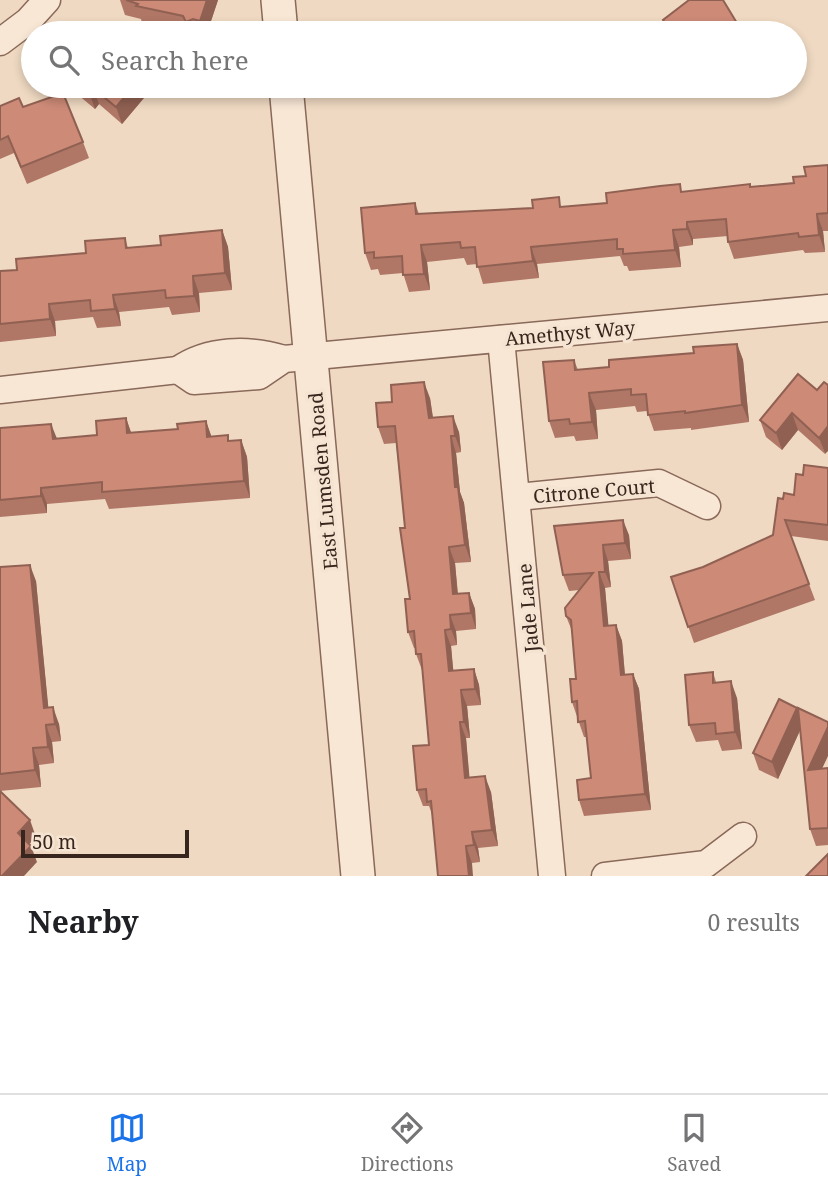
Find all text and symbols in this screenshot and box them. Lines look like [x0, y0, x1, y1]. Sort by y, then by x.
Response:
search box [21, 21, 807, 98]
icon: search [45, 41, 83, 79]
text: Search here [101, 42, 249, 78]
street label: Amethyst Way [504, 314, 636, 352]
street label: East Lumsden Road [302, 391, 344, 571]
street label: Citrone Court [532, 473, 656, 509]
street label: Jade Lane [511, 562, 545, 655]
scale bar [21, 827, 189, 859]
text: 50 m [32, 829, 76, 855]
text: Nearby [28, 901, 139, 942]
text: 0 results [707, 906, 800, 938]
tab: Map [107, 1109, 147, 1177]
tab: Directions [361, 1109, 454, 1177]
tab: Saved [667, 1109, 721, 1177]

